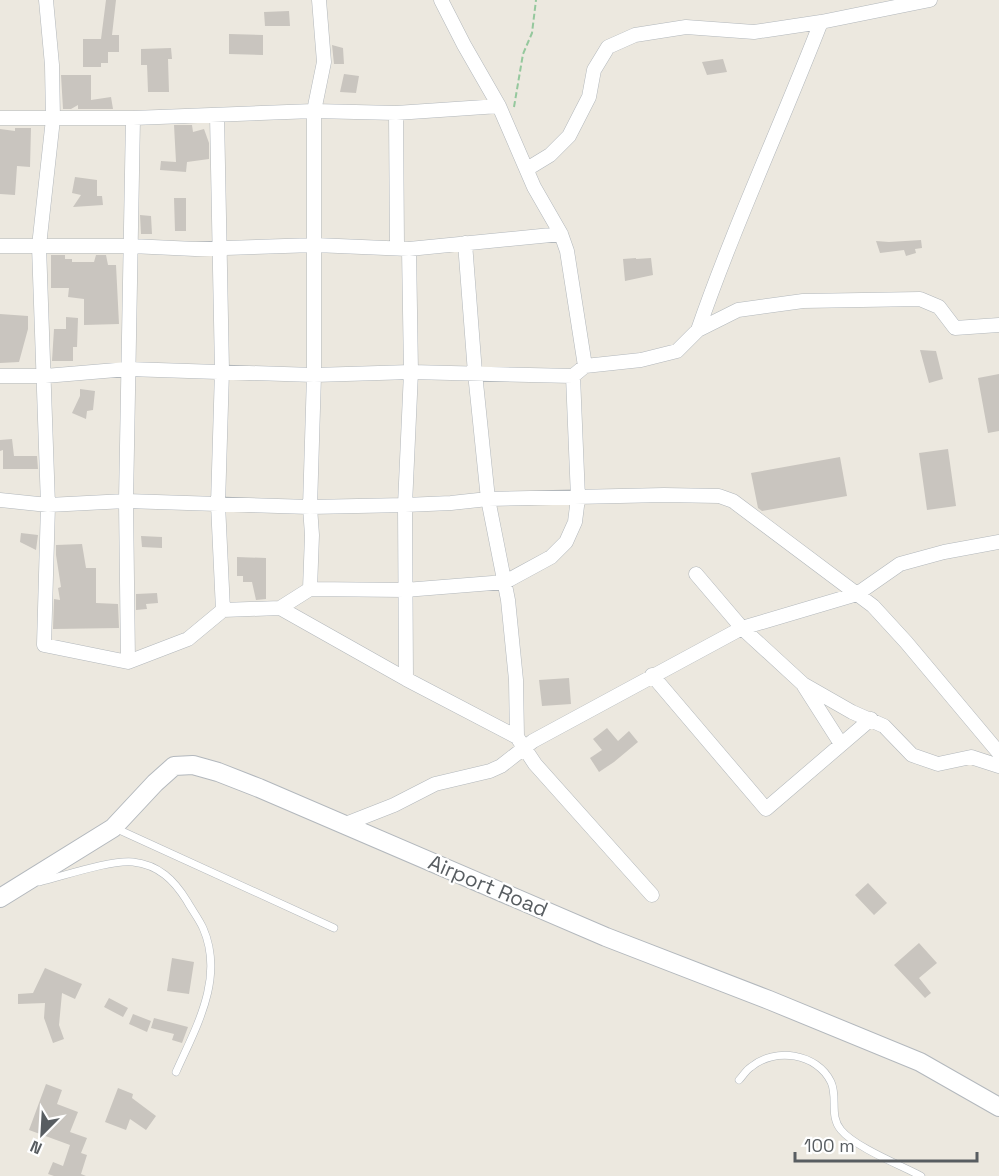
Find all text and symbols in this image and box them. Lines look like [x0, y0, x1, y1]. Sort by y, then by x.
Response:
street label: Airport Road [424, 848, 552, 923]
north arrow [12, 1104, 72, 1164]
scale bar [795, 1125, 976, 1163]
text: 100 m [804, 1134, 855, 1157]
text: N [27, 1135, 45, 1159]

